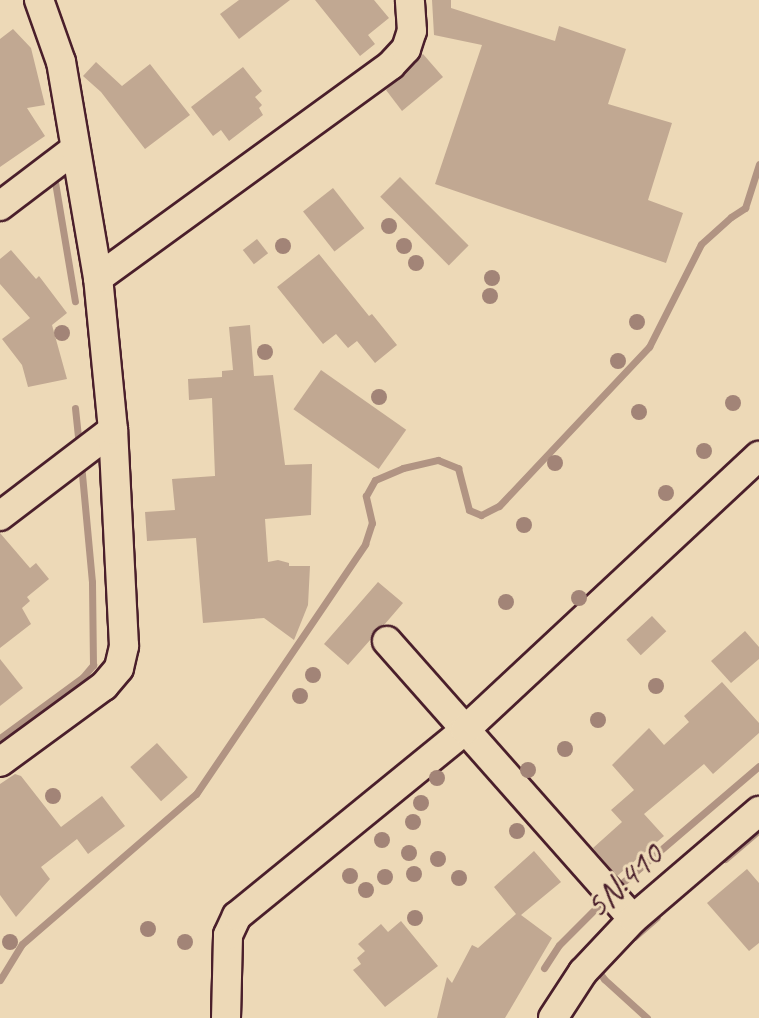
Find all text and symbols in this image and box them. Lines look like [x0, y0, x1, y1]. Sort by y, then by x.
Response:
street label: 5N.410 [576, 835, 672, 927]

